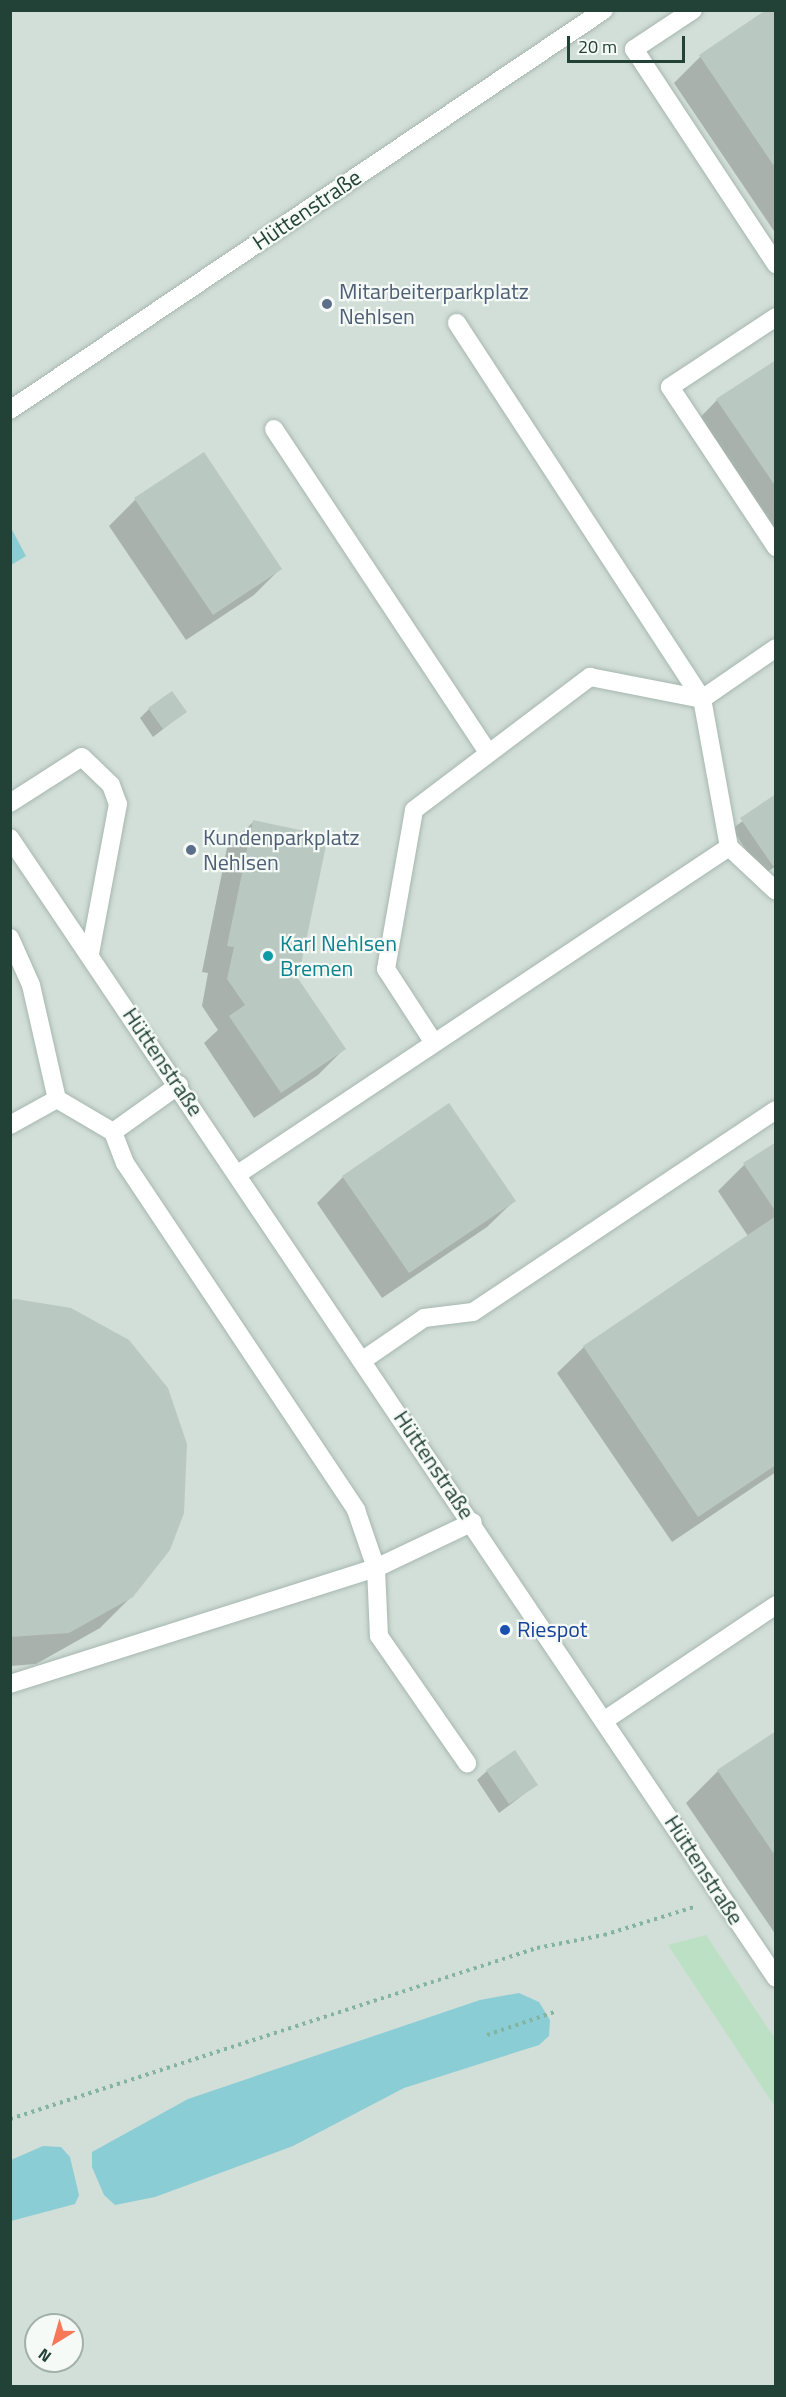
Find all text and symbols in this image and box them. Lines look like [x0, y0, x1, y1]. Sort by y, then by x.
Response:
scale bar [570, 24, 688, 62]
text: 20 m [578, 33, 617, 60]
street label: Hüttenstraße [248, 164, 366, 256]
place label: Mitarbeiterparkplatz Nehlsen [339, 278, 529, 330]
marker: Mitarbeiterparkplatz Nehlsen [320, 297, 334, 311]
place label: Kundenparkplatz Nehlsen [203, 824, 359, 876]
marker: Kundenparkplatz Nehlsen [184, 843, 198, 857]
place label: Karl Nehlsen Bremen [280, 930, 397, 981]
marker: Karl Nehlsen Bremen [261, 949, 275, 963]
street label: Hüttenstraße [117, 1003, 209, 1121]
street label: Hüttenstraße [388, 1406, 480, 1524]
place label: Riespot [517, 1617, 588, 1643]
marker: Riespot [498, 1623, 512, 1637]
street label: Hüttenstraße [659, 1810, 749, 1930]
north arrow [24, 2313, 84, 2373]
text: N [33, 2343, 56, 2369]

